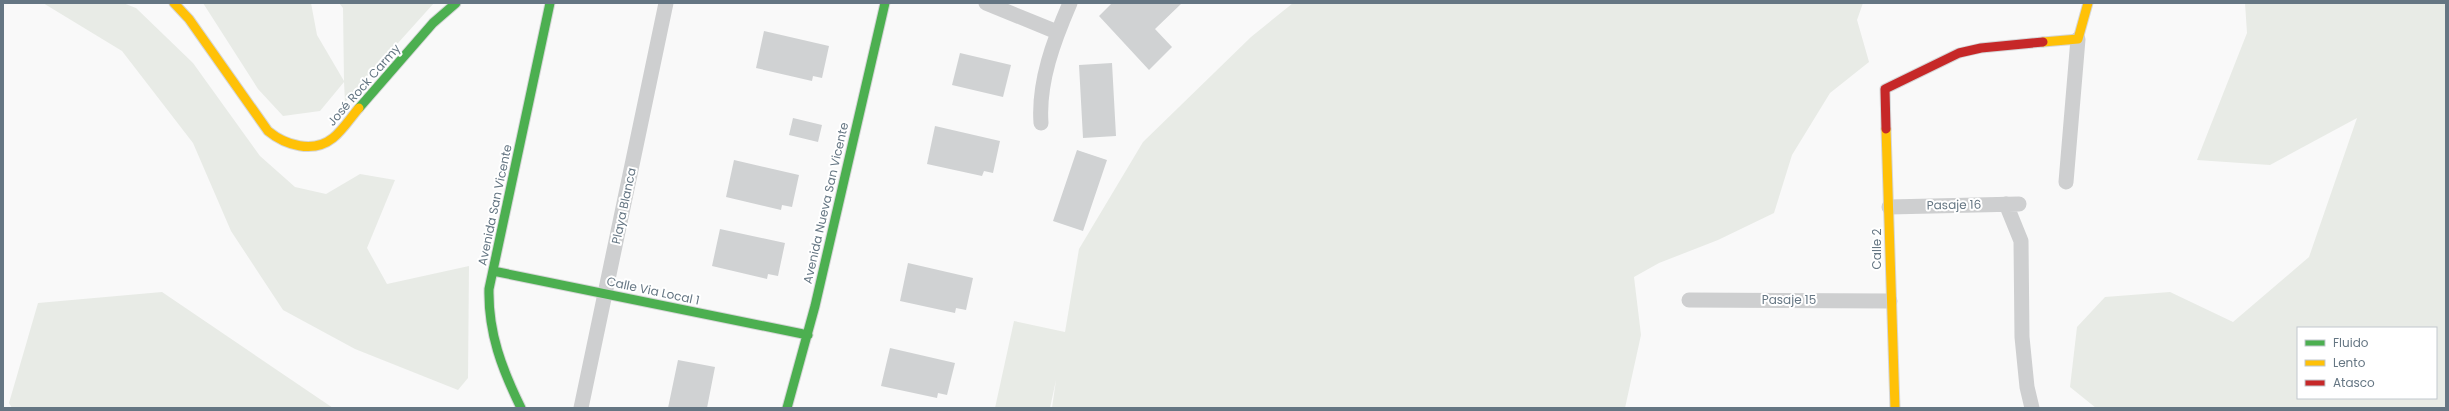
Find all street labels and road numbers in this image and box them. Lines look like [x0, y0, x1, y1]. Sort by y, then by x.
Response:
street label: José Rock Carmy [323, 40, 404, 129]
street label: Avenida Nueva San Vicente [799, 120, 852, 285]
street label: Avenida San Vicente [473, 143, 516, 267]
street label: Playa Blanca [607, 166, 640, 246]
street label: Pasaje 16 [1927, 196, 1981, 213]
street label: Calle 2 [1868, 228, 1885, 269]
street label: Calle Via Local 1 [605, 272, 701, 309]
street label: Pasaje 15 [1762, 291, 1816, 308]

